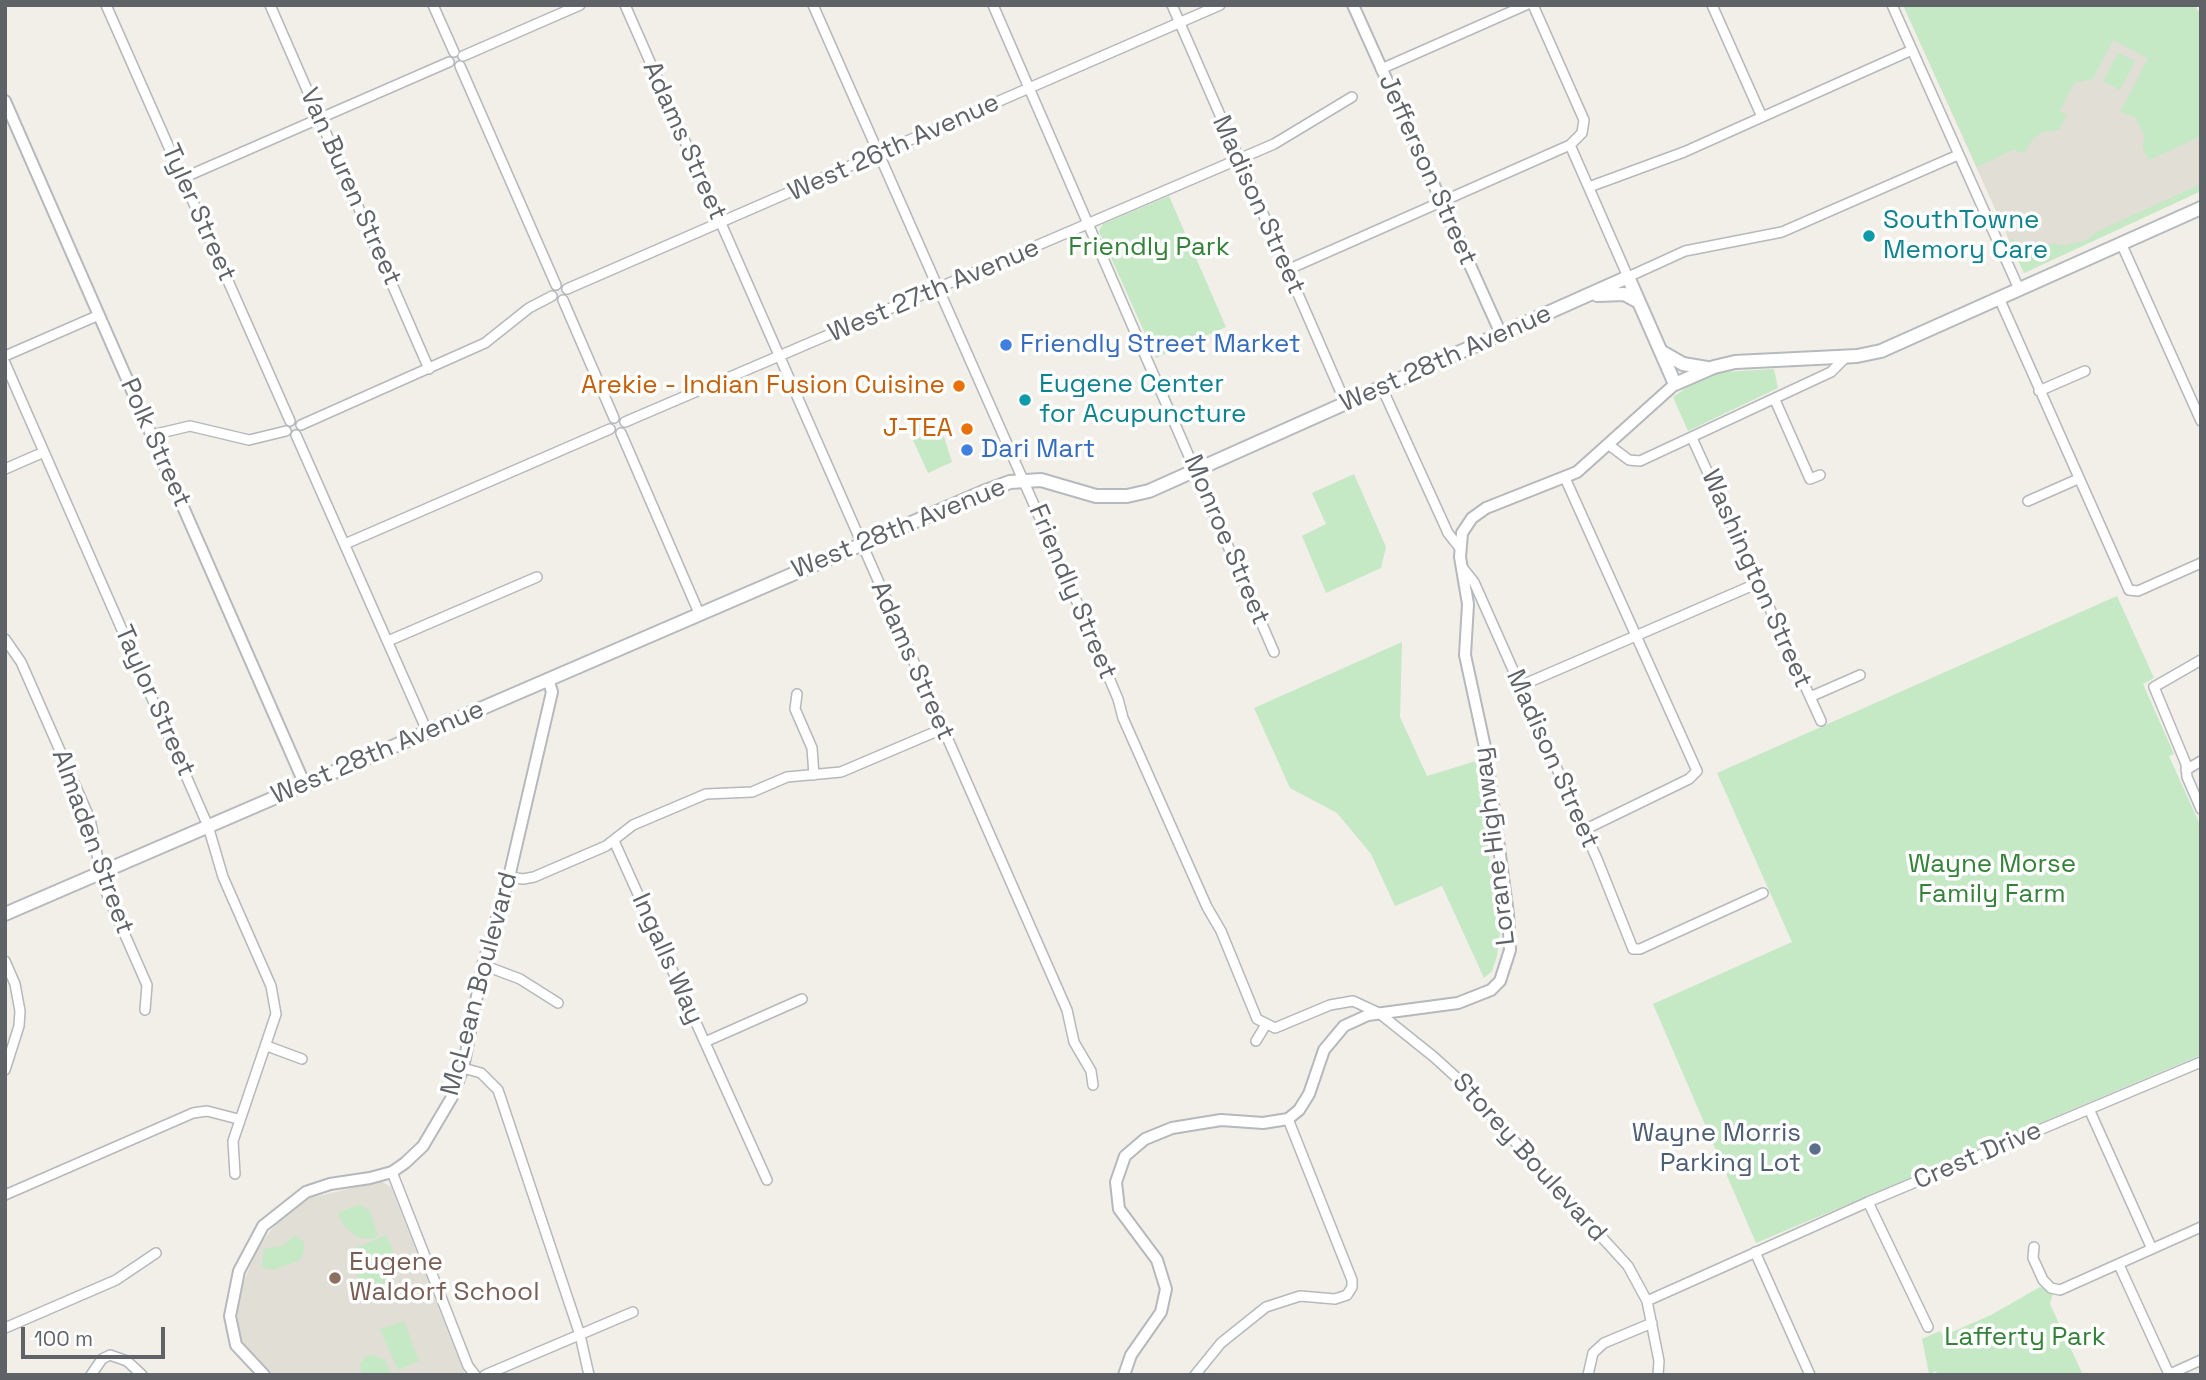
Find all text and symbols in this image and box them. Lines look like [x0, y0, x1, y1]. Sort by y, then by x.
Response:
street label: Adams Street [635, 57, 733, 225]
street label: Jefferson Street [1371, 70, 1483, 270]
street label: Van Buren Street [293, 84, 407, 290]
street label: West 26th Avenue [784, 87, 1004, 209]
street label: Madison Street [1205, 111, 1311, 299]
street label: Tyler Street [154, 140, 242, 286]
place label: SouthTowne Memory Care [1883, 205, 2048, 266]
marker: SouthTowne Memory Care [1861, 228, 1877, 244]
street label: West 27th Avenue [824, 232, 1044, 350]
park label: Friendly Park [1068, 232, 1230, 264]
street label: West 28th Avenue [1335, 298, 1557, 420]
place label: Friendly Street Market [1020, 329, 1301, 361]
marker: Friendly Street Market [998, 337, 1014, 353]
place label: Eugene Center for Acupuncture [1039, 369, 1246, 430]
place label: Arekie - Indian Fusion Cuisine [581, 370, 945, 402]
street label: Polk Street [113, 374, 197, 512]
marker: Arekie - Indian Fusion Cuisine [951, 378, 967, 394]
marker: Eugene Center for Acupuncture [1017, 392, 1033, 408]
place label: J-TEA [883, 413, 953, 445]
marker: J-TEA [959, 421, 975, 437]
place label: Dari Mart [981, 434, 1095, 466]
marker: Dari Mart [959, 442, 975, 458]
street label: Monroe Street [1176, 450, 1276, 630]
street label: Washington Street [1694, 465, 1818, 693]
street label: West 28th Avenue [787, 472, 1011, 586]
street label: Friendly Street [1021, 500, 1123, 684]
street label: Adams Street [863, 577, 961, 745]
street label: Taylor Street [107, 621, 201, 781]
street label: Madison Street [1499, 665, 1605, 853]
street label: West 28th Avenue [267, 694, 489, 812]
street label: Lorane Highway [1467, 745, 1523, 947]
street label: Almaden Street [44, 746, 140, 938]
park label: Wayne Morse Family Farm [1908, 849, 2076, 910]
street label: McLean Boulevard [435, 869, 525, 1099]
street label: Ingalls Way [624, 889, 710, 1029]
street label: Storey Boulevard [1445, 1067, 1613, 1249]
street label: Crest Drive [1909, 1115, 2047, 1197]
place label: Wayne Morris Parking Lot [1632, 1118, 1801, 1180]
marker: Wayne Morris Parking Lot [1807, 1141, 1823, 1157]
place label: Eugene Waldorf School [349, 1247, 540, 1308]
marker: Eugene Waldorf School [327, 1270, 343, 1286]
scale bar [24, 1314, 168, 1358]
park label: Lafferty Park [1944, 1322, 2106, 1354]
text: 100 m [34, 1325, 93, 1352]

